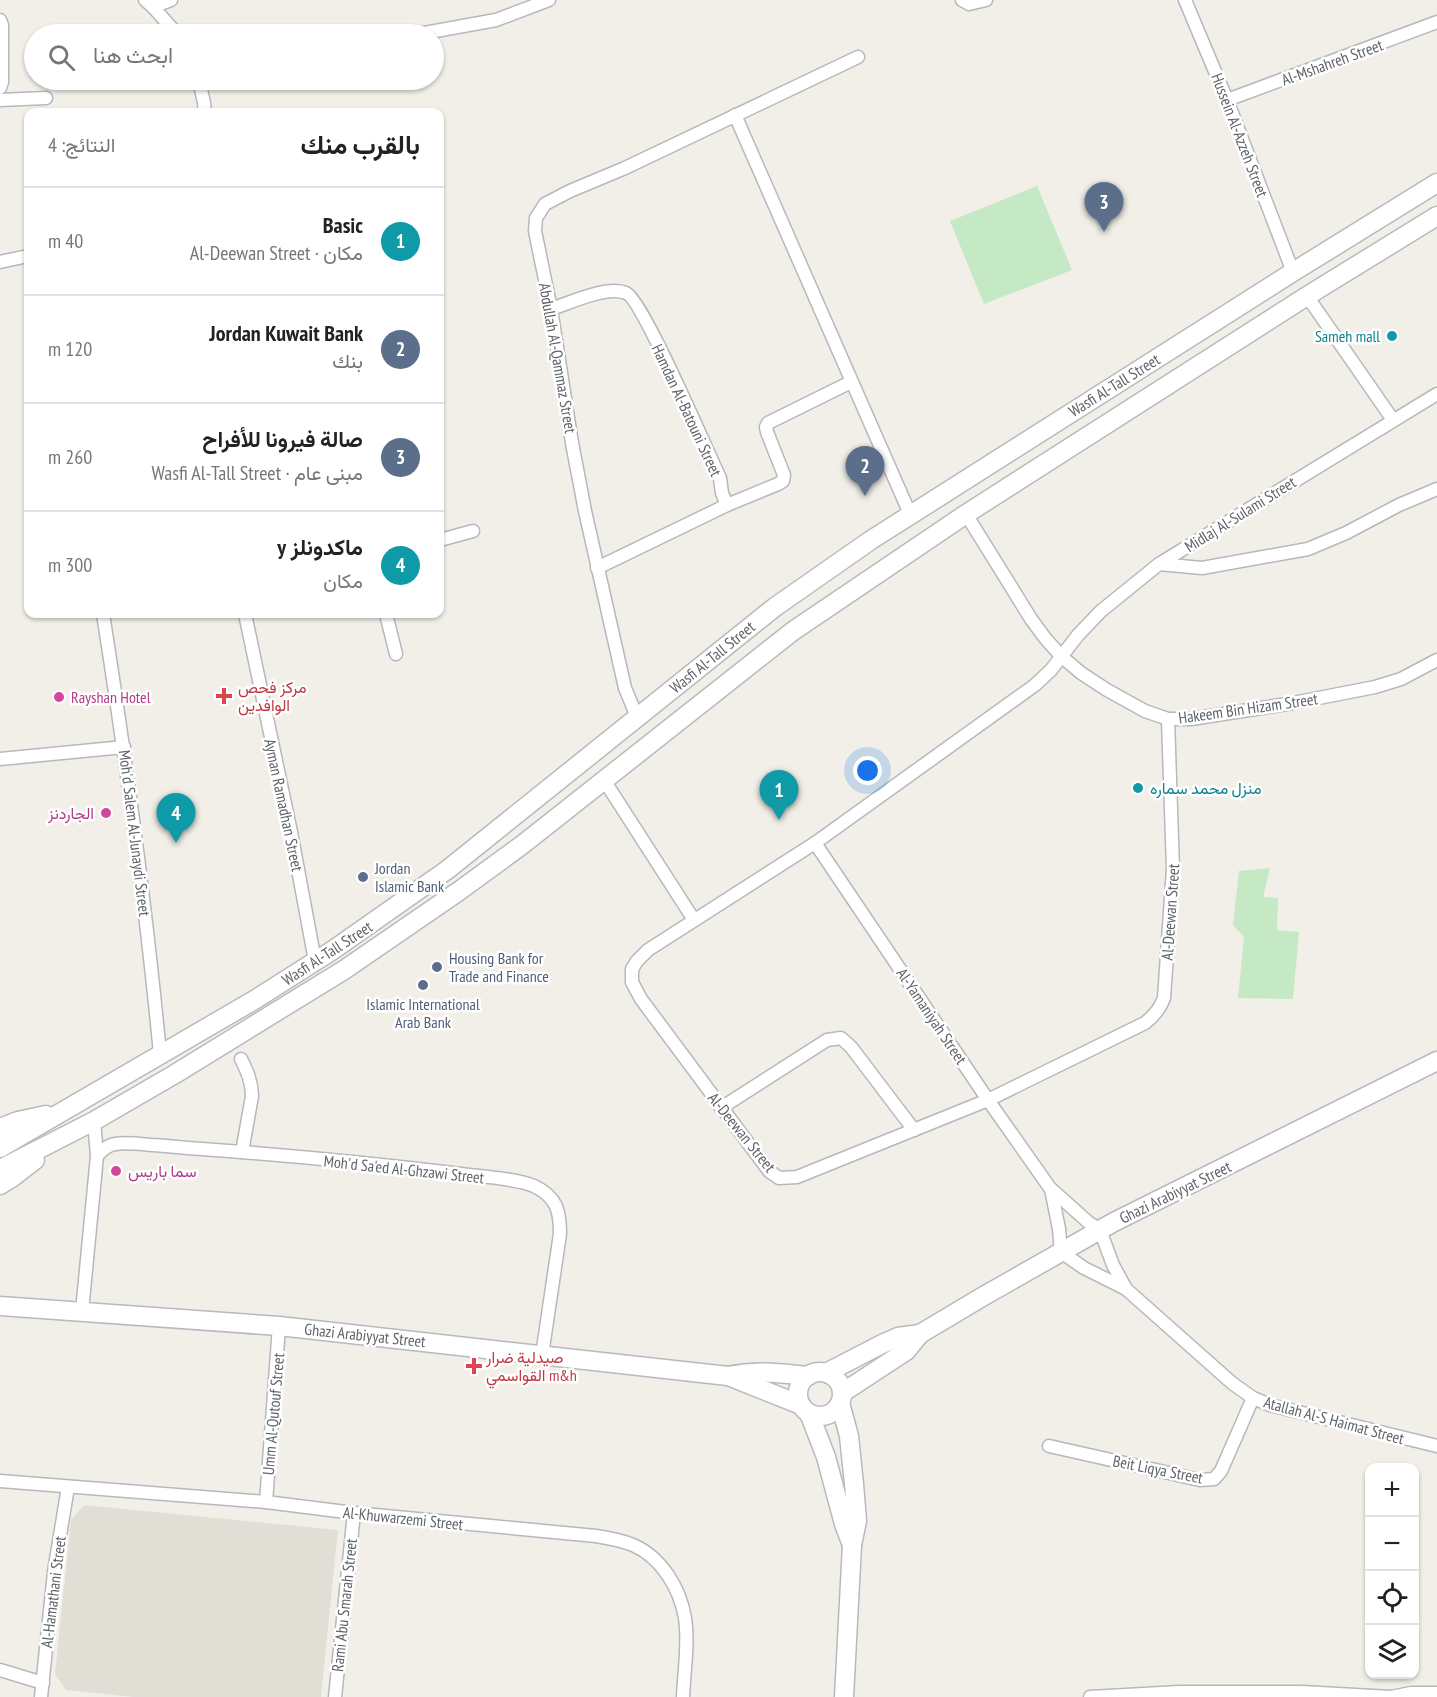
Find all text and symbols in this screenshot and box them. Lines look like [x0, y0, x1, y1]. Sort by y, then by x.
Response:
search box [24, 24, 444, 90]
street label: Al-Mshahreh Street [1279, 34, 1386, 90]
icon: search [45, 41, 78, 74]
text: ابحث هنا [93, 41, 173, 69]
street label: Hussein Al-Azzeh Street [1207, 70, 1273, 200]
text: بالقرب منك [301, 128, 420, 161]
text: النتائج: 4 [48, 132, 115, 158]
pin: 3 [1084, 182, 1124, 232]
text: Basic [323, 211, 363, 239]
text: 40 m [48, 228, 83, 254]
text: 1 [396, 228, 405, 254]
text: مكان · Al-Deewan Street [190, 240, 363, 266]
street label: Abdullah Al-Qammaz Street [535, 281, 581, 435]
text: Jordan Kuwait Bank [209, 319, 363, 347]
place label: Sameh mall [1315, 326, 1380, 346]
marker: Sameh mall [1385, 329, 1399, 343]
text: 120 m [48, 336, 92, 362]
text: 2 [396, 336, 405, 362]
street label: Hamdan Al-Batouni Street [648, 341, 727, 480]
text: بنك [332, 348, 363, 374]
street label: Wasfi Al-Tall Street [1065, 349, 1164, 421]
text: صالة فيرونا للأفراح [202, 425, 363, 453]
text: 260 m [48, 444, 92, 470]
text: 3 [396, 444, 405, 470]
pin: 2 [846, 446, 884, 496]
text: مبنى عام · Wasfi Al-Tall Street [151, 460, 363, 486]
street label: Midlaj Al-Sulami Street [1181, 471, 1300, 556]
text: ماكدونلز y [277, 533, 363, 561]
text: 300 m [48, 552, 92, 578]
text: 4 [396, 552, 405, 578]
text: مكان [323, 568, 363, 594]
street label: Wasfi Al-Tall Street [665, 616, 759, 697]
place label: مركز فحص الوافدين [238, 677, 306, 716]
place label: Rayshan Hotel [71, 687, 151, 707]
marker: مركز فحص الوافدين [215, 687, 233, 705]
street label: Hakeem Bin Hizam Street [1177, 688, 1320, 728]
marker: Rayshan Hotel [52, 690, 66, 704]
street label: Ayman Ramadhan Street [260, 737, 308, 874]
street label: Moh'd Salem Al-Junaydi Street [115, 749, 155, 918]
your location [853, 756, 882, 785]
pin: 1 [760, 770, 798, 820]
place label: منزل محمد سماره [1150, 778, 1261, 799]
marker: منزل محمد سماره [1131, 781, 1145, 795]
pin: 4 [156, 794, 195, 843]
place label: الجاردنز [47, 803, 94, 824]
marker: الجاردنز [99, 806, 113, 820]
place label: Jordan Islamic Bank [374, 858, 445, 896]
street label: Al-Deewan Street [1157, 862, 1183, 961]
marker: Jordan Islamic Bank [356, 870, 370, 884]
street label: Wasfi Al-Tall Street [278, 916, 376, 990]
place label: Housing Bank for Trade and Finance [449, 948, 549, 986]
marker: Housing Bank for Trade and Finance [430, 960, 444, 974]
street label: Al-Yamaniyah Street [892, 964, 972, 1068]
marker: Islamic International Arab Bank [416, 978, 430, 992]
place label: Islamic International Arab Bank [366, 994, 480, 1032]
street label: Al-Deewan Street [704, 1088, 781, 1176]
street label: Moh'd Sa'ed Al-Ghzawi Street [323, 1151, 486, 1187]
street label: Ghazi Arabiyyat Street [1116, 1156, 1235, 1228]
place label: سما باريس [128, 1161, 197, 1182]
marker: سما باريس [109, 1164, 123, 1178]
street label: Ghazi Arabiyyat Street [303, 1319, 427, 1351]
place label: صيدلية ضرار القواسمي m&h [485, 1347, 577, 1389]
street label: Umm Al-Qutouf Street [258, 1351, 288, 1476]
marker: صيدلية ضرار القواسمي m&h [467, 1359, 481, 1373]
street label: Atallah Al-S Haimat Street [1262, 1392, 1407, 1448]
street label: Beit Liqya Street [1111, 1450, 1205, 1488]
map controls [1365, 1463, 1419, 1679]
button: + [1365, 1463, 1419, 1517]
street label: Al-Khuwarzemi Street [342, 1502, 465, 1534]
button: − [1365, 1517, 1419, 1571]
street label: Al-Hamathani Street [36, 1534, 70, 1649]
street label: Rami Abu Smarah Street [327, 1537, 361, 1673]
button: locate [1365, 1571, 1419, 1625]
button: layers [1365, 1625, 1419, 1679]

